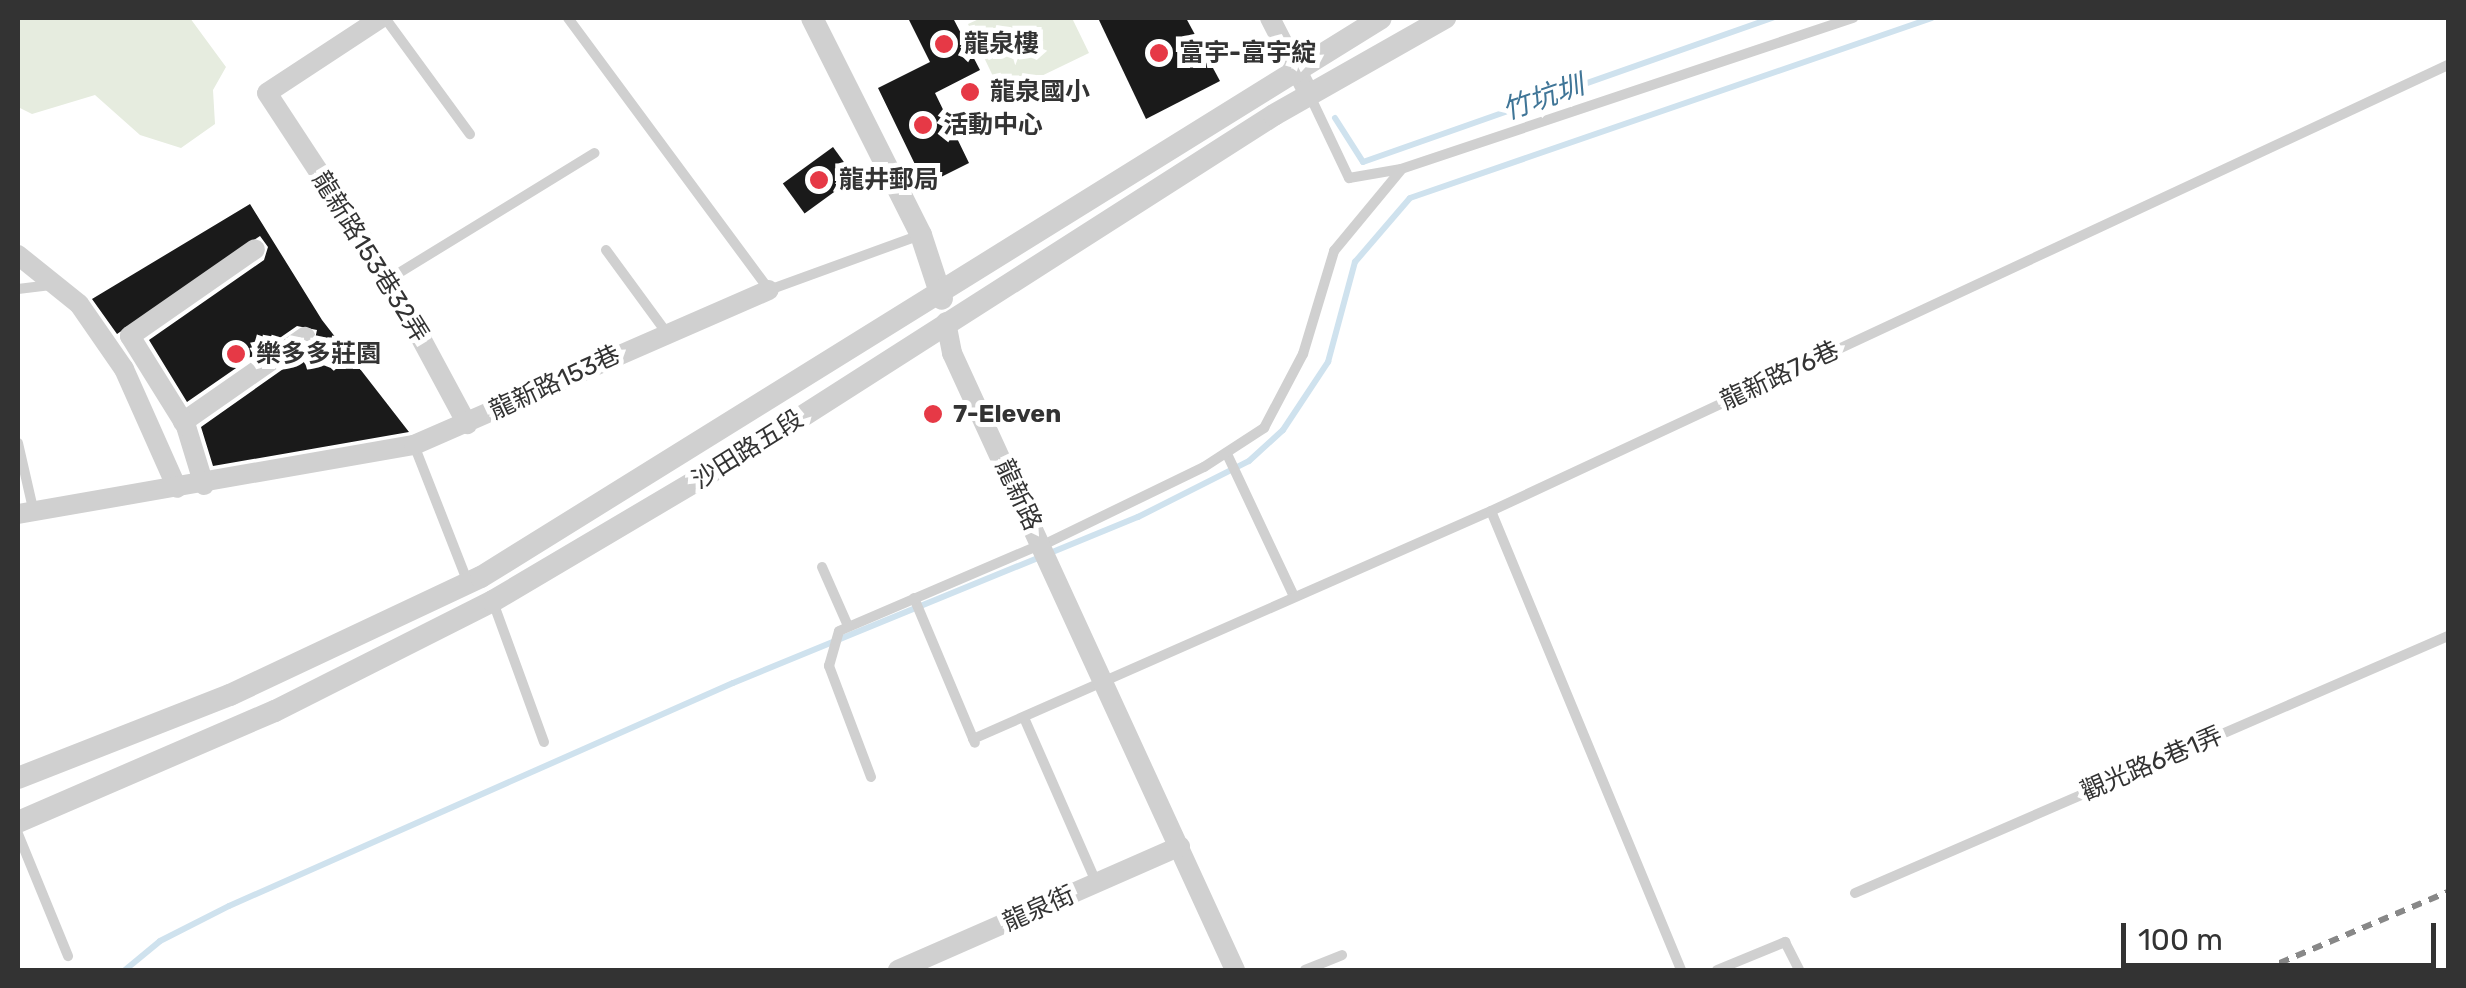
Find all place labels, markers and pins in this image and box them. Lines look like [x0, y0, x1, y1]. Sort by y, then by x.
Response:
place label: 龍泉樓 [964, 29, 1039, 59]
marker: 龍泉樓 [933, 33, 955, 55]
place label: 富宇-富宇綻 [1179, 38, 1316, 68]
marker: 富宇-富宇綻 [1148, 42, 1170, 64]
place label: 龍泉國小 [990, 77, 1090, 107]
marker: 龍泉國小 [959, 81, 981, 103]
place label: 活動中心 [943, 110, 1043, 140]
marker: 活動中心 [912, 114, 934, 136]
place label: 龍井郵局 [839, 165, 939, 195]
marker: 龍井郵局 [808, 169, 830, 191]
place label: 樂多多莊園 [256, 339, 381, 369]
marker: 樂多多莊園 [225, 343, 247, 365]
place label: 7-Eleven [953, 399, 1061, 429]
marker: 7-Eleven [922, 403, 944, 425]

